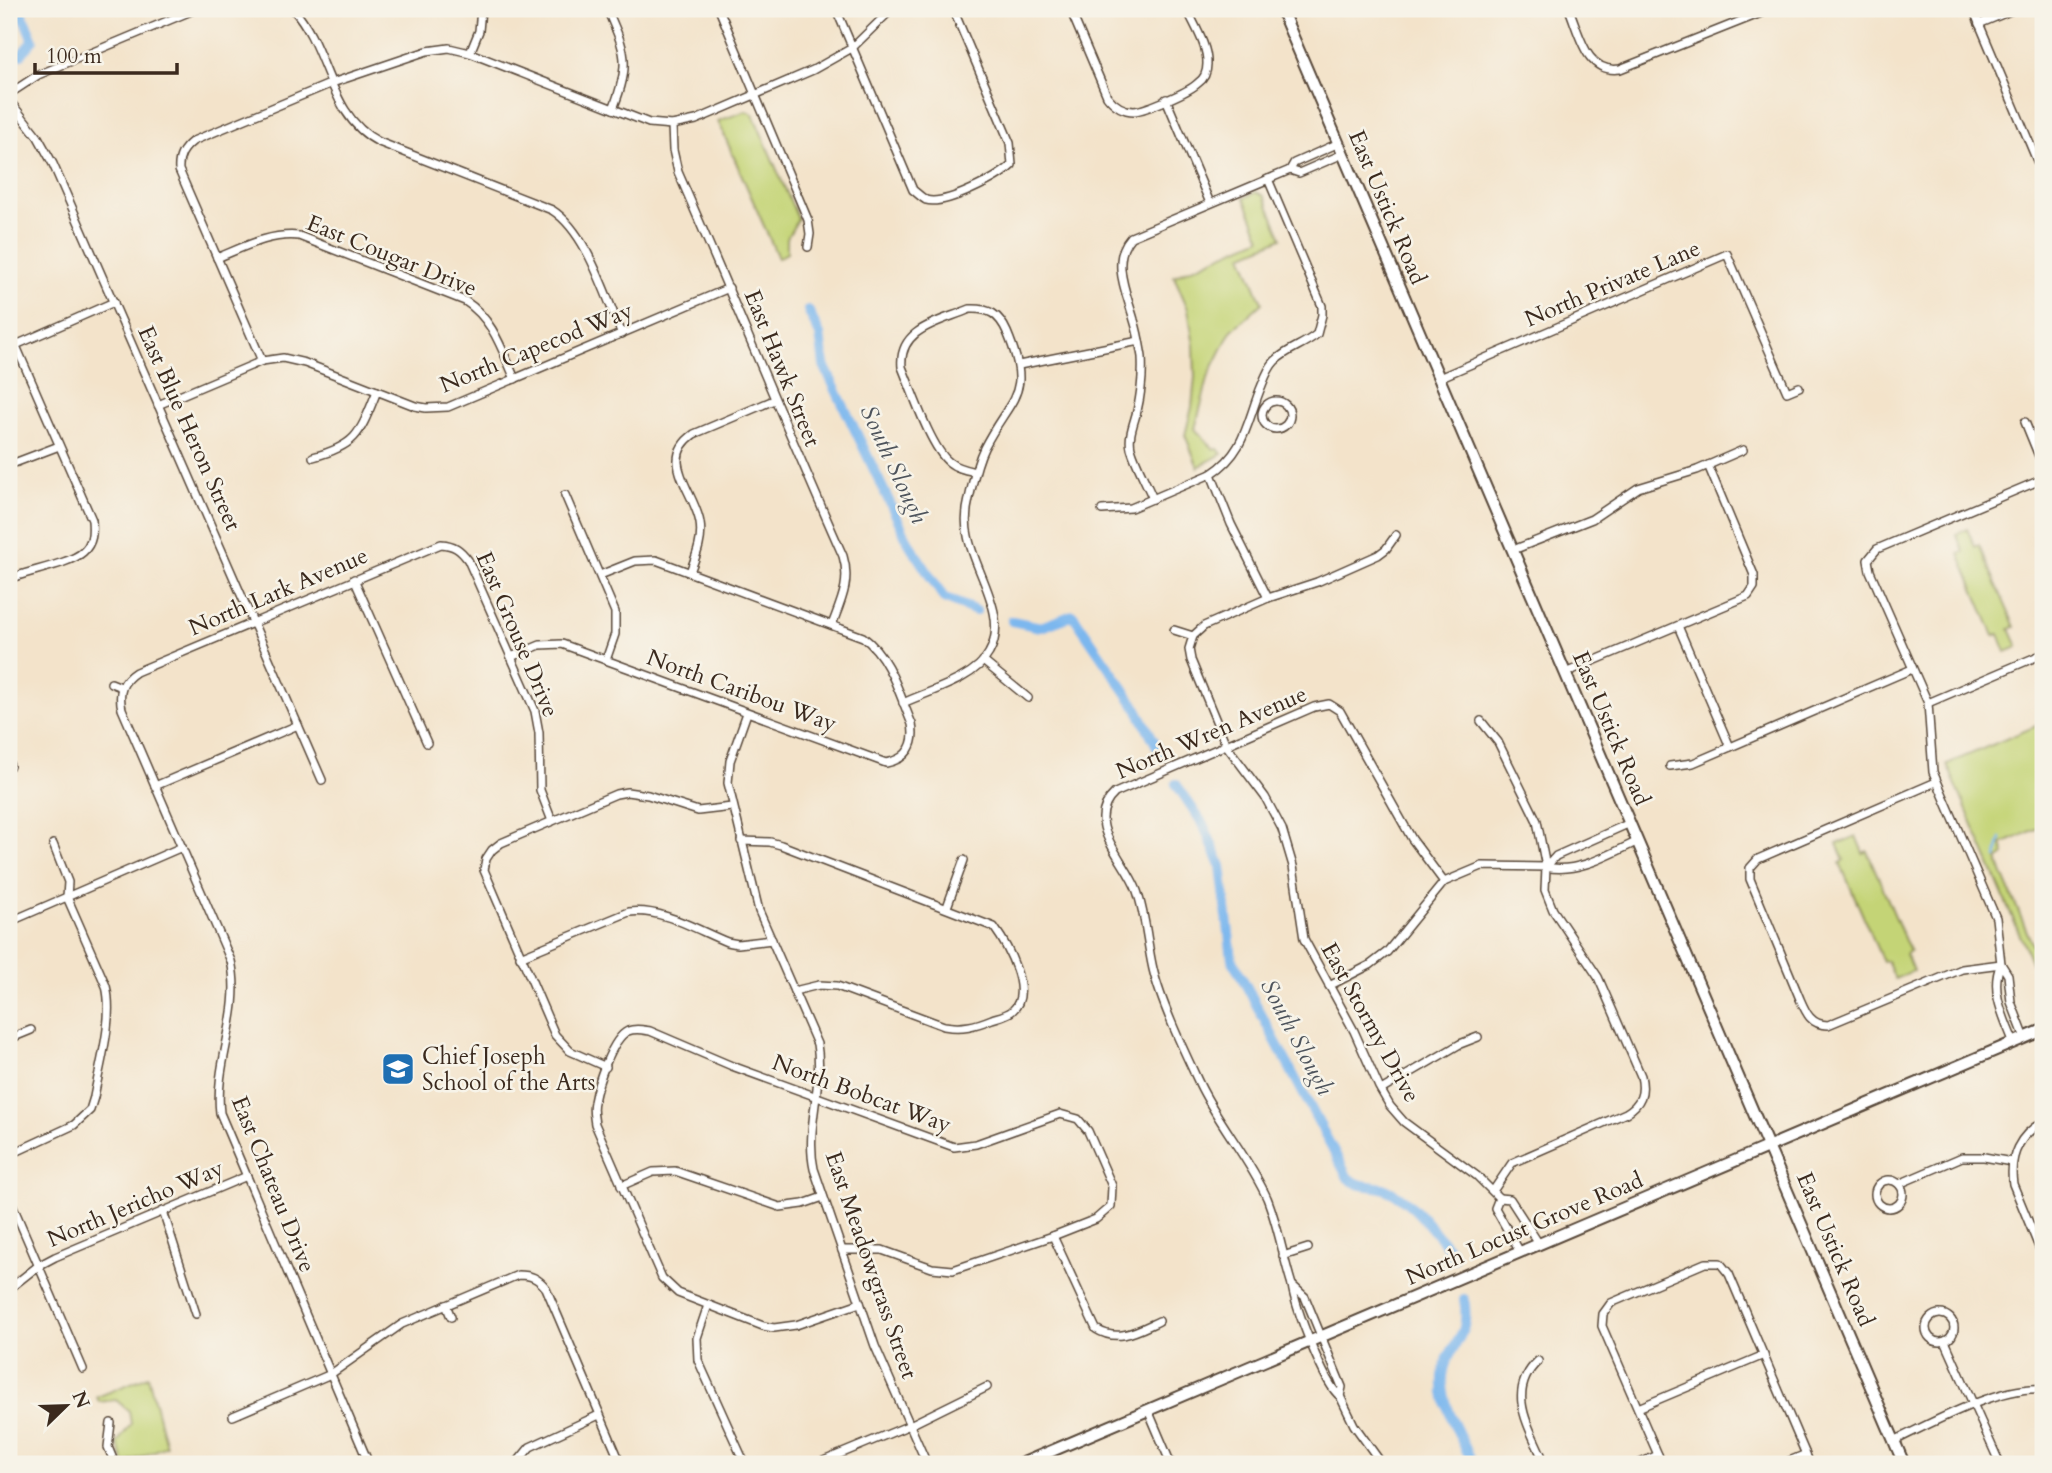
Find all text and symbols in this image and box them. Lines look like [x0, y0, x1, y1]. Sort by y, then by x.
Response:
scale bar [35, 32, 177, 76]
text: 100 m [46, 42, 102, 71]
street label: East Ustick Road [1341, 125, 1434, 290]
street label: East Cougar Drive [302, 207, 482, 304]
street label: North Private Lane [1520, 233, 1705, 334]
street label: East Hawk Street [737, 285, 828, 451]
street label: North Capecod Way [435, 295, 637, 400]
street label: East Blue Heron Street [130, 321, 249, 535]
water label: South Slough [852, 400, 936, 529]
street label: North Lark Avenue [184, 540, 373, 643]
street label: East Grouse Drive [469, 547, 566, 722]
street label: North Caribou Way [643, 642, 841, 739]
street label: East Ustick Road [1565, 646, 1658, 811]
street label: North Wren Avenue [1111, 678, 1311, 787]
street label: East Stormy Drive [1314, 937, 1427, 1108]
water label: South Slough [1252, 973, 1341, 1102]
place label: Chief Joseph School of the Arts [422, 1041, 595, 1098]
street label: North Bobcat Way [768, 1047, 956, 1140]
school or university icon: Chief Joseph School of the Arts [379, 1050, 417, 1088]
street label: East Chateau Drive [224, 1091, 323, 1277]
street label: East Meadowgrass Street [818, 1147, 925, 1383]
street label: North Jericho Way [42, 1152, 228, 1255]
street label: North Locust Grove Road [1401, 1164, 1648, 1293]
street label: East Ustick Road [1789, 1167, 1882, 1332]
north arrow [32, 1372, 102, 1442]
text: N [66, 1387, 96, 1413]

